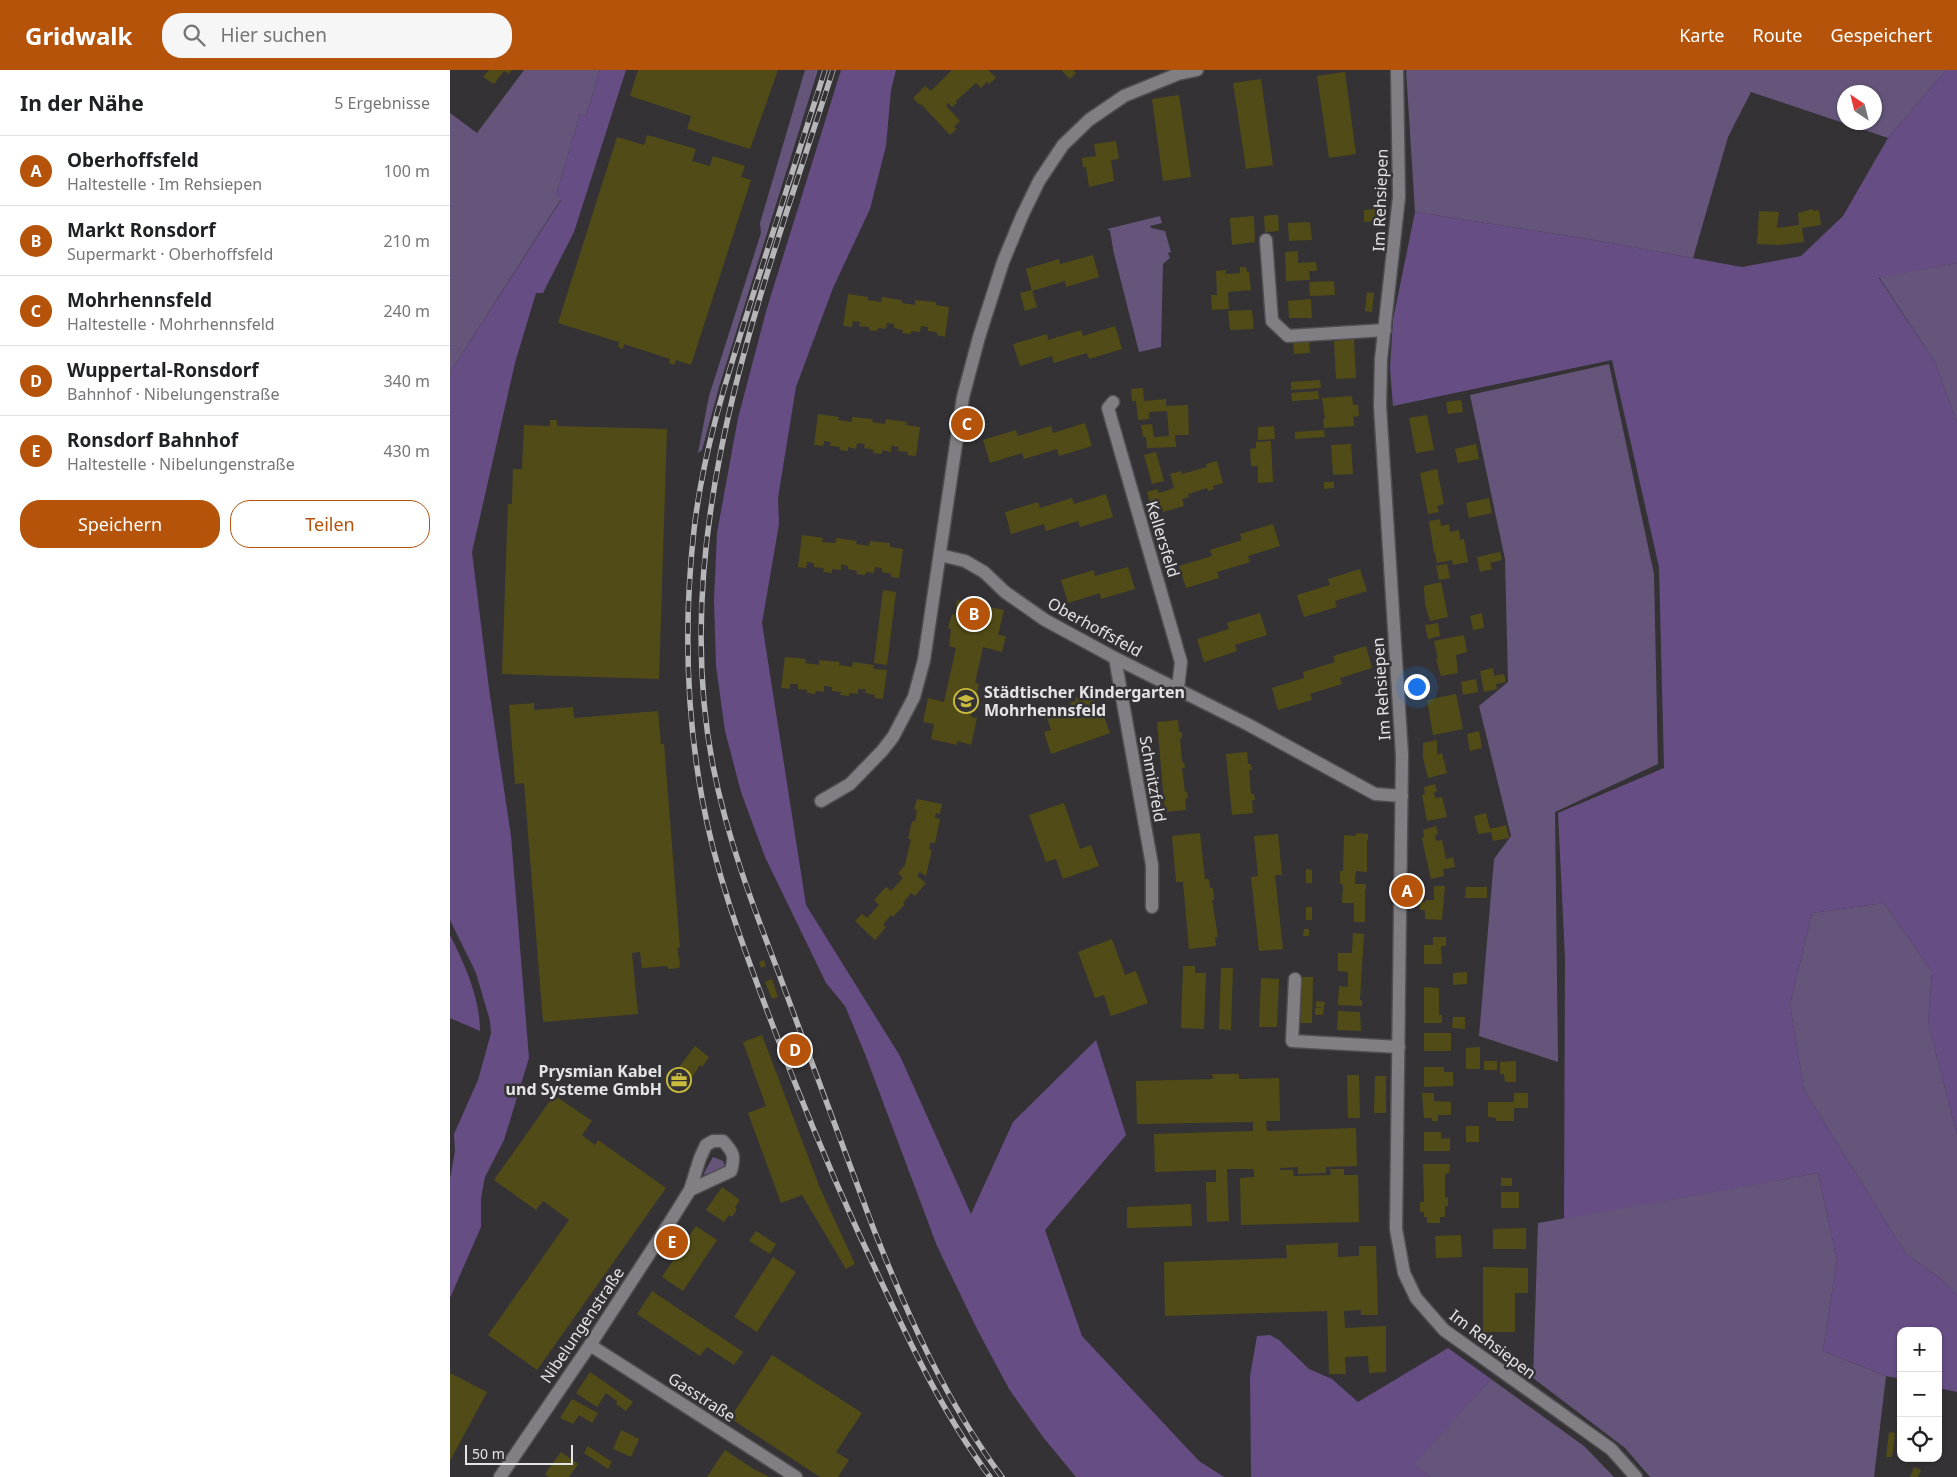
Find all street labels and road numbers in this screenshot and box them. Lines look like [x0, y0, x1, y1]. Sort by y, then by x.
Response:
street label: Im Rehsiepen [1367, 148, 1393, 252]
street label: Kellersfeld [1141, 498, 1185, 580]
street label: Oberhoffsfeld [1044, 592, 1146, 662]
street label: Im Rehsiepen [1366, 637, 1396, 741]
street label: Schmitzfeld [1135, 734, 1171, 824]
street label: Nibelungenstraße [535, 1263, 629, 1387]
street label: Im Rehsiepen [1445, 1304, 1541, 1384]
street label: Gasstraße [664, 1367, 740, 1427]

